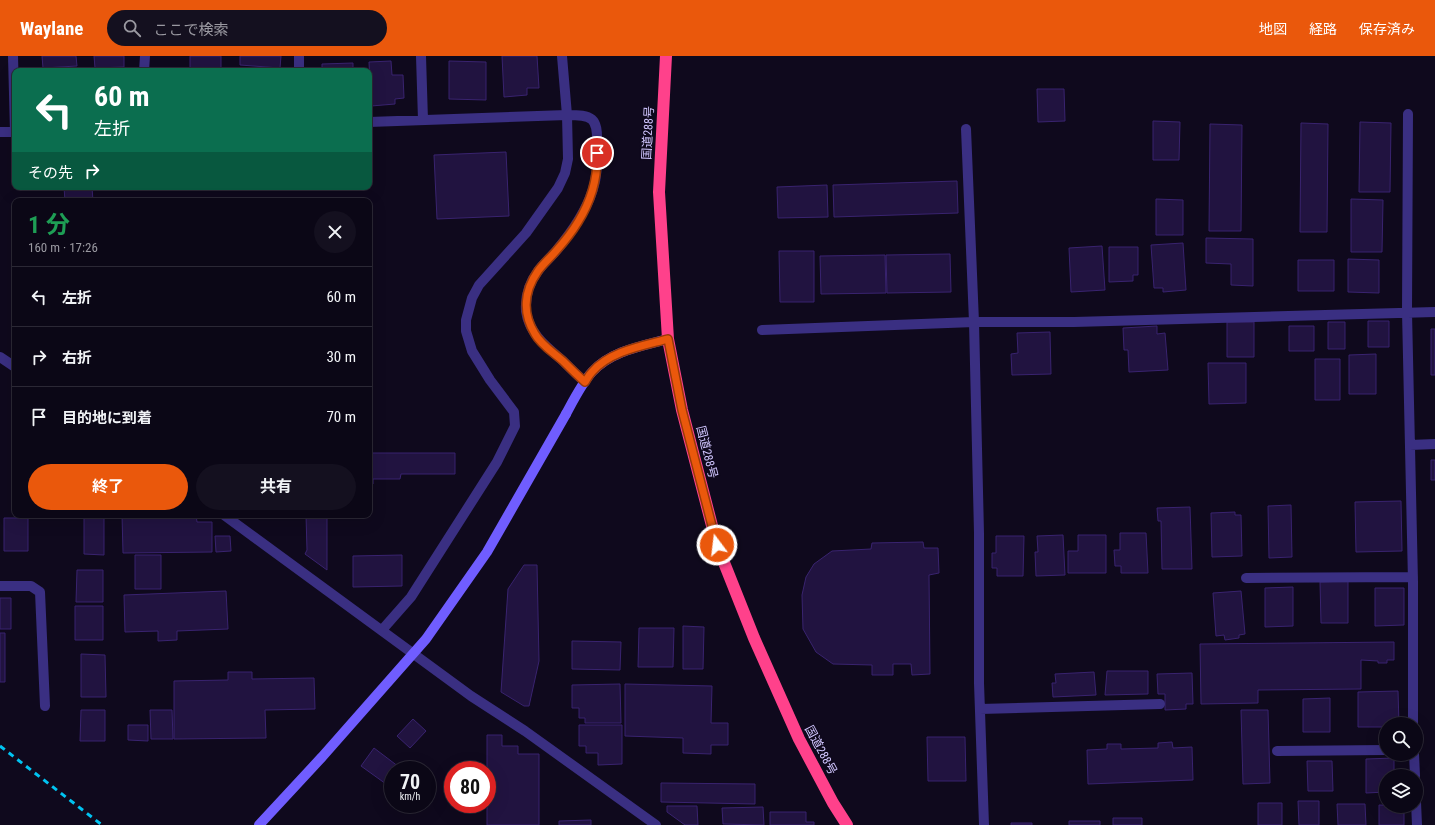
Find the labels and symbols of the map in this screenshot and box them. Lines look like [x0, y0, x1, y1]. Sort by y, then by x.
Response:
street label: 国道288号 [640, 106, 656, 160]
pin [580, 136, 614, 170]
street label: 国道288号 [694, 424, 720, 480]
position arrow [696, 524, 738, 566]
street label: 国道288号 [802, 723, 840, 777]
speed limit sign: 80 [444, 761, 496, 813]

